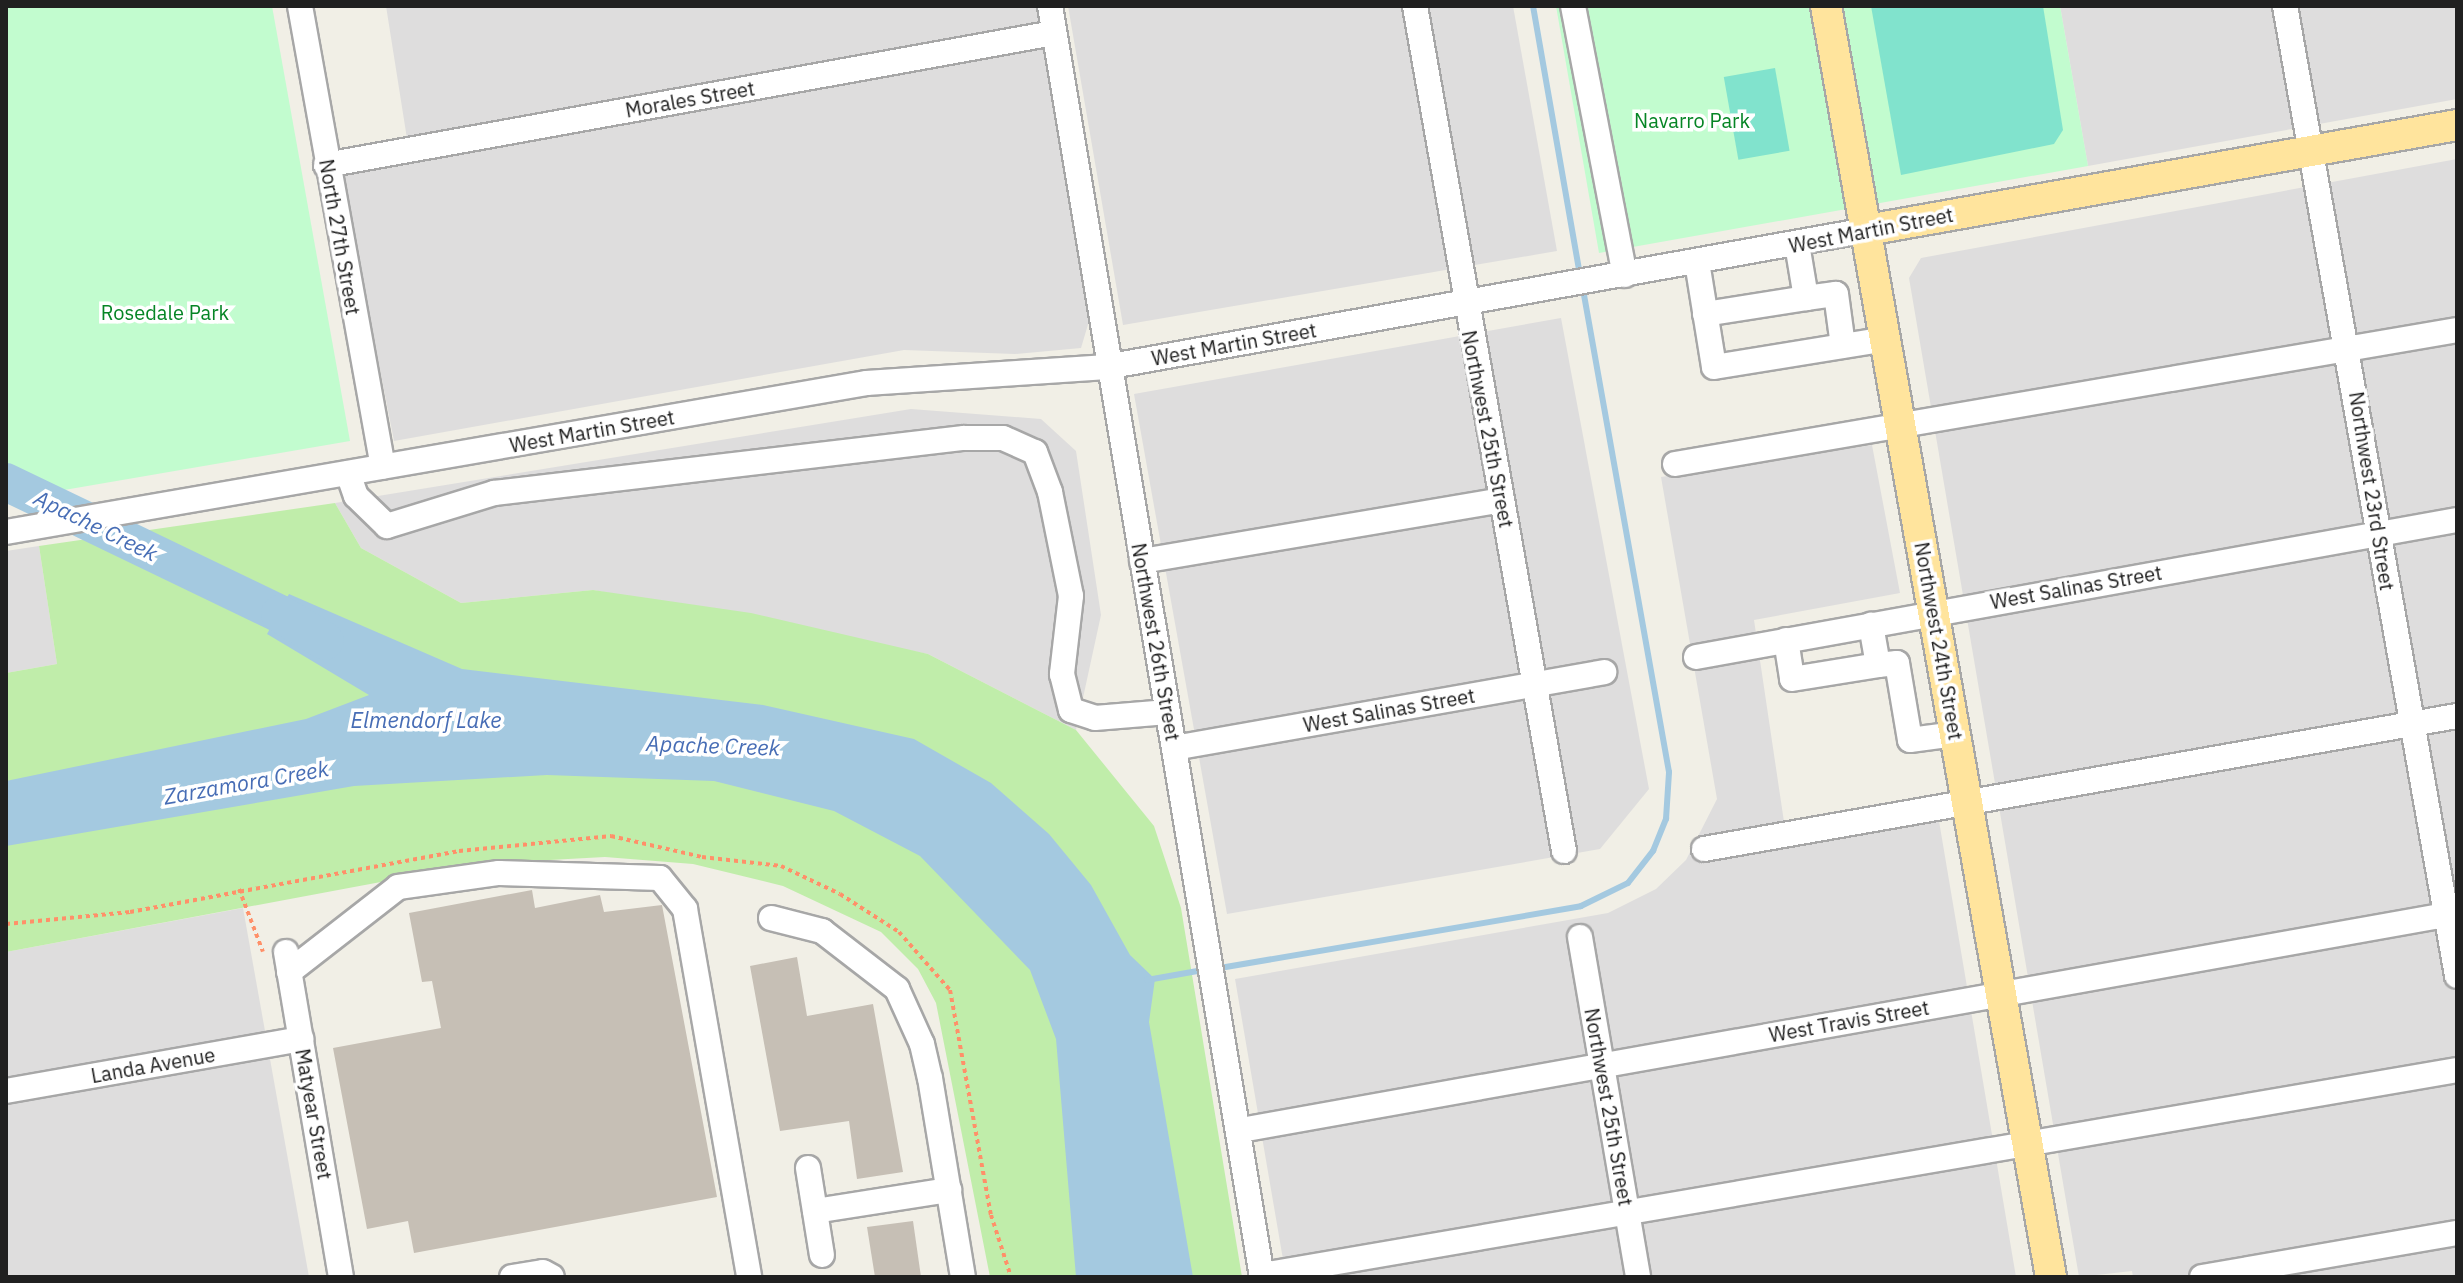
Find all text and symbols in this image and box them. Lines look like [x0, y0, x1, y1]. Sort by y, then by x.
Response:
street label: Morales Street [623, 76, 757, 122]
park label: Navarro Park [1634, 108, 1750, 132]
street label: North 27th Street [314, 157, 366, 317]
street label: West Martin Street [1787, 202, 1955, 258]
park label: Rosedale Park [101, 300, 229, 324]
street label: West Martin Street [1150, 318, 1318, 370]
street label: Northwest 25th Street [1457, 328, 1519, 530]
street label: Northwest 23rd Street [2344, 390, 2400, 592]
street label: West Martin Street [508, 405, 676, 457]
water label: Apache Creek [30, 484, 162, 566]
street label: Northwest 24th Street [1910, 540, 1968, 742]
street label: Northwest 26th Street [1127, 541, 1185, 743]
street label: West Salinas Street [1988, 560, 2164, 614]
street label: West Salinas Street [1301, 683, 1477, 737]
water label: Elmendorf Lake [351, 707, 501, 733]
water label: Apache Creek [646, 729, 780, 761]
water label: Zarzamora Creek [162, 755, 330, 809]
street label: West Travis Street [1767, 995, 1931, 1047]
street label: Northwest 25th Street [1580, 1006, 1638, 1208]
street label: Landa Avenue [89, 1042, 217, 1088]
street label: Matyear Street [291, 1047, 337, 1181]

